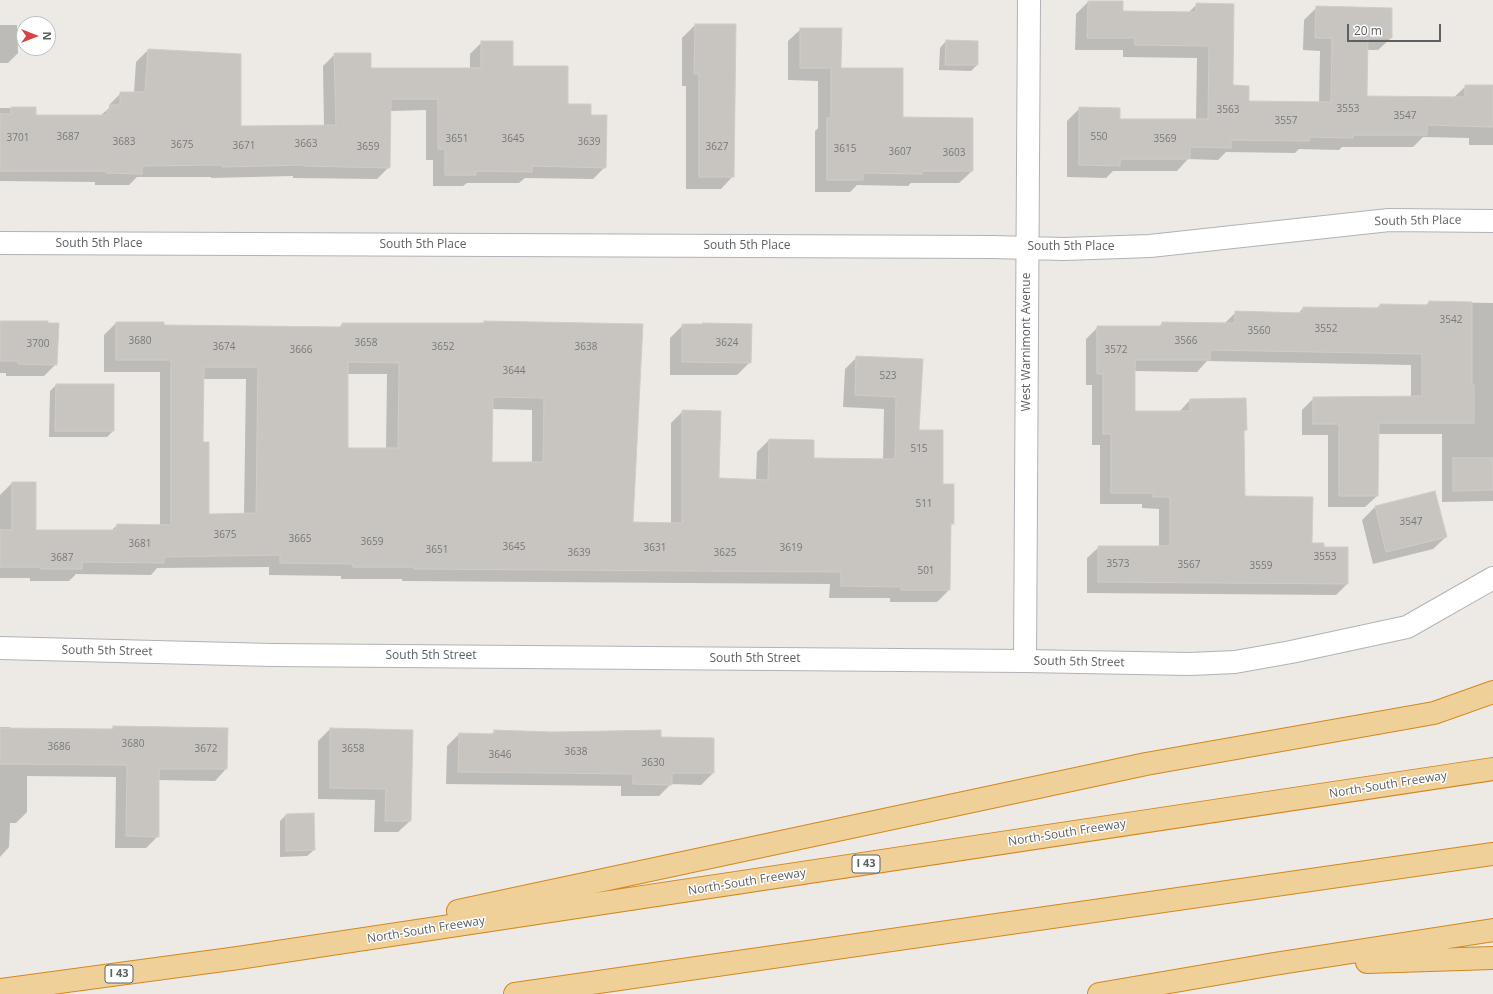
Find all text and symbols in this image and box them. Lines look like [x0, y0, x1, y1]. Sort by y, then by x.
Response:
north arrow [16, 16, 56, 56]
scale bar [1349, 16, 1443, 42]
text: 20 m [1354, 22, 1382, 39]
text: N [40, 32, 55, 40]
house number: 3553 [1337, 103, 1359, 115]
house number: 3563 [1217, 104, 1239, 116]
house number: 3547 [1394, 110, 1416, 122]
house number: 3557 [1275, 115, 1297, 127]
house number: 3687 [57, 131, 79, 143]
house number: 550 [1090, 131, 1108, 143]
house number: 3701 [7, 132, 29, 144]
house number: 3651 [446, 133, 468, 145]
house number: 3645 [502, 133, 524, 145]
house number: 3569 [1154, 133, 1176, 145]
house number: 3683 [113, 136, 135, 148]
house number: 3639 [578, 136, 600, 148]
house number: 3663 [295, 138, 317, 150]
house number: 3675 [171, 139, 193, 151]
house number: 3671 [233, 140, 255, 152]
house number: 3659 [357, 141, 379, 153]
house number: 3627 [706, 141, 728, 153]
house number: 3615 [834, 143, 856, 155]
house number: 3607 [889, 146, 911, 158]
house number: 3603 [943, 147, 965, 159]
street label: South 5th Place [1374, 213, 1462, 229]
street label: South 5th Place [56, 237, 142, 251]
street label: South 5th Place [380, 238, 466, 252]
street label: South 5th Place [704, 239, 790, 253]
street label: South 5th Place [1028, 240, 1114, 254]
street label: West Warnimont Avenue [1020, 273, 1034, 411]
house number: 3542 [1440, 314, 1462, 326]
house number: 3552 [1315, 323, 1337, 335]
house number: 3560 [1248, 325, 1270, 337]
house number: 3680 [129, 335, 151, 347]
house number: 3566 [1175, 335, 1197, 347]
house number: 3658 [355, 337, 377, 349]
house number: 3624 [716, 337, 738, 349]
house number: 3700 [27, 338, 49, 350]
house number: 3674 [213, 341, 235, 353]
house number: 3652 [432, 341, 454, 353]
house number: 3638 [575, 341, 597, 353]
house number: 3666 [290, 344, 312, 356]
house number: 3572 [1105, 344, 1127, 356]
house number: 3644 [503, 365, 525, 377]
house number: 523 [879, 370, 897, 382]
house number: 515 [910, 443, 928, 455]
house number: 511 [915, 498, 933, 510]
house number: 3547 [1400, 516, 1422, 528]
house number: 3675 [214, 529, 236, 541]
house number: 3665 [289, 533, 311, 545]
house number: 3659 [361, 536, 383, 548]
house number: 3681 [129, 538, 151, 550]
house number: 3645 [503, 541, 525, 553]
house number: 3631 [644, 542, 666, 554]
house number: 3619 [780, 542, 802, 554]
house number: 3651 [426, 544, 448, 556]
house number: 3639 [568, 547, 590, 559]
house number: 3625 [714, 547, 736, 559]
house number: 3553 [1314, 551, 1336, 563]
house number: 3687 [51, 552, 73, 564]
house number: 3573 [1107, 558, 1129, 570]
house number: 3567 [1178, 559, 1200, 571]
house number: 3559 [1250, 560, 1272, 572]
house number: 501 [917, 565, 935, 577]
street label: South 5th Street [61, 643, 153, 659]
street label: South 5th Street [385, 649, 477, 663]
street label: South 5th Street [709, 652, 801, 666]
street label: South 5th Street [1033, 654, 1125, 670]
house number: 3680 [122, 738, 144, 750]
house number: 3686 [48, 741, 70, 753]
house number: 3672 [195, 743, 217, 755]
house number: 3658 [342, 743, 364, 755]
house number: 3638 [565, 746, 587, 758]
house number: 3646 [489, 749, 511, 761]
house number: 3630 [642, 757, 664, 769]
street label: North-South Freeway [1328, 769, 1448, 801]
street label: North-South Freeway [1007, 817, 1127, 849]
road number: I 43 [852, 855, 880, 873]
street label: North-South Freeway [687, 866, 807, 898]
street label: North-South Freeway [366, 914, 486, 946]
road number: I 43 [105, 965, 133, 983]

